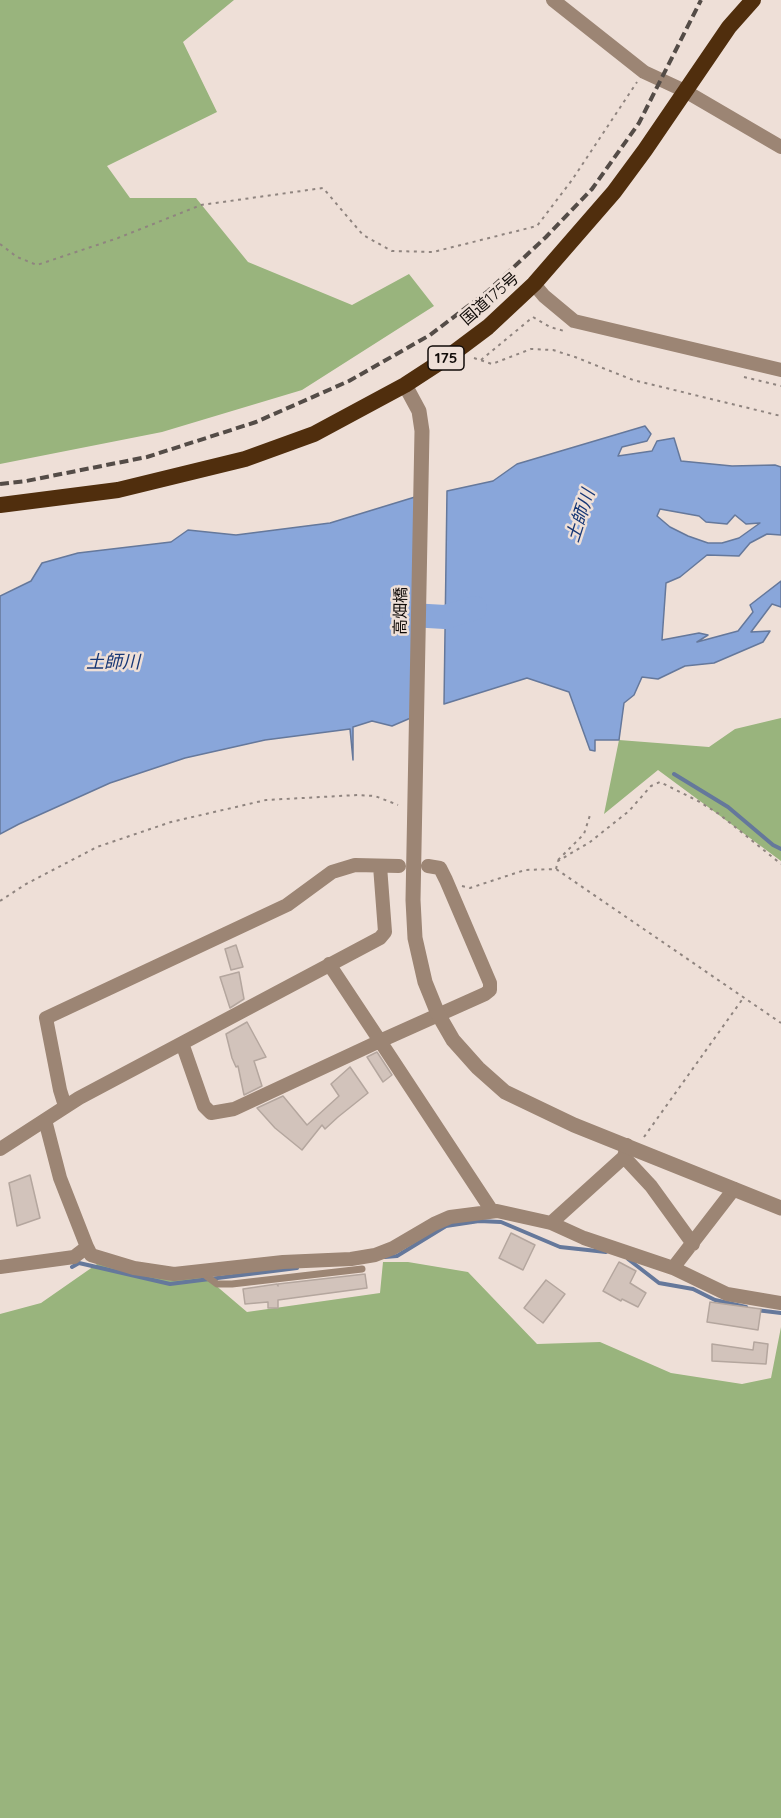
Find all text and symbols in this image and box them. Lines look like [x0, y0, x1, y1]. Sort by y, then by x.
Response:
street label: 国道175号 [457, 269, 523, 329]
road number: 175 [428, 346, 464, 370]
water label: 土師川 [562, 487, 600, 545]
street label: 高畑橋 [391, 587, 411, 635]
water label: 土師川 [86, 652, 140, 674]

